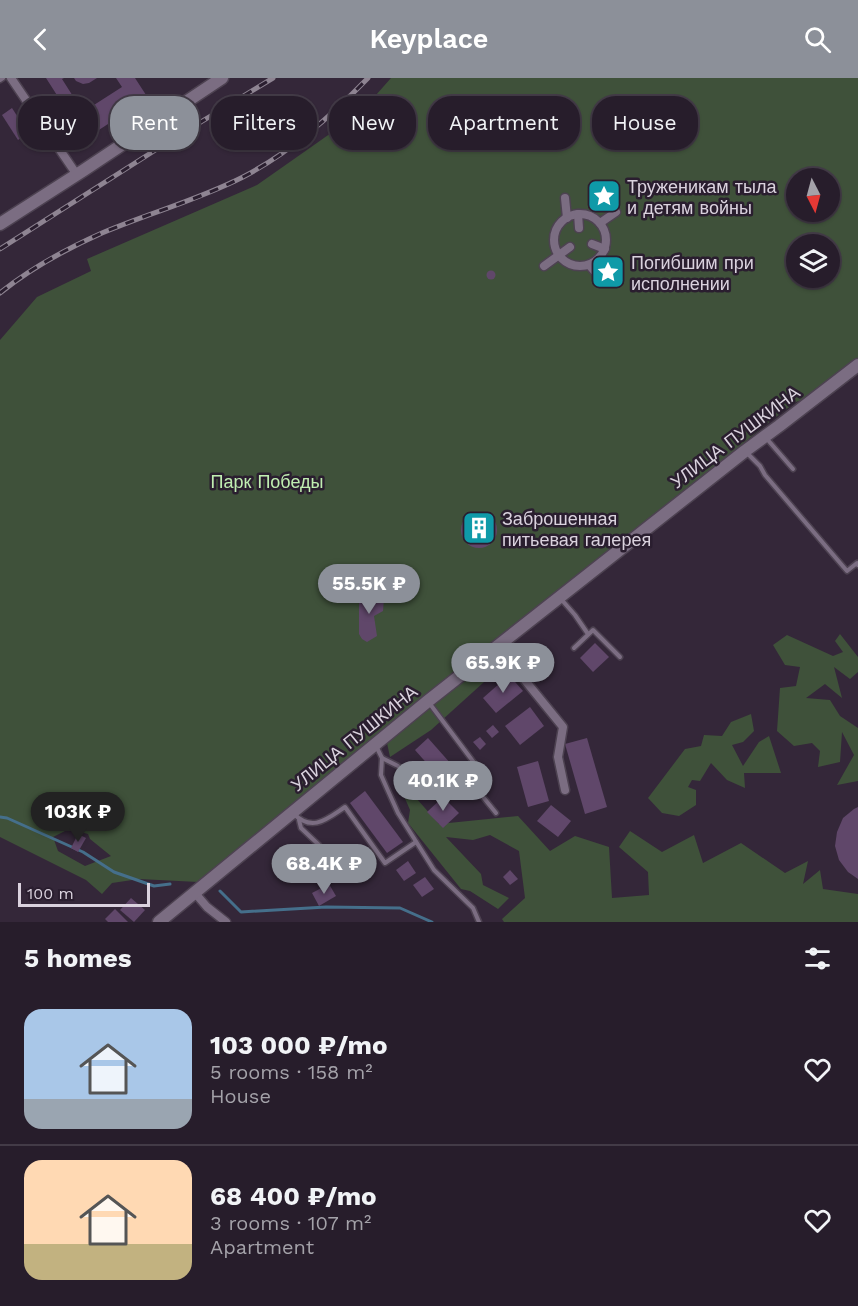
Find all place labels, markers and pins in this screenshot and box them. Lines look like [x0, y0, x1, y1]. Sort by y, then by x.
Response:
place label: Труженикам тыла и детям войны [627, 176, 778, 218]
place icon: Труженикам тыла и детям войны [586, 178, 622, 214]
place label: Погибшим при исполнении [631, 252, 754, 294]
place icon: Погибшим при исполнении [590, 254, 626, 290]
place label: Заброшенная питьевая галерея [502, 508, 651, 550]
building icon: Заброшенная питьевая галерея [461, 510, 497, 546]
pin: 55.5K ₽ [314, 564, 424, 615]
pin: 65.9K ₽ [448, 643, 558, 694]
pin: 40.1K ₽ [388, 761, 498, 812]
pin: 103K ₽ [29, 792, 127, 843]
pin: 68.4K ₽ [269, 844, 379, 895]

